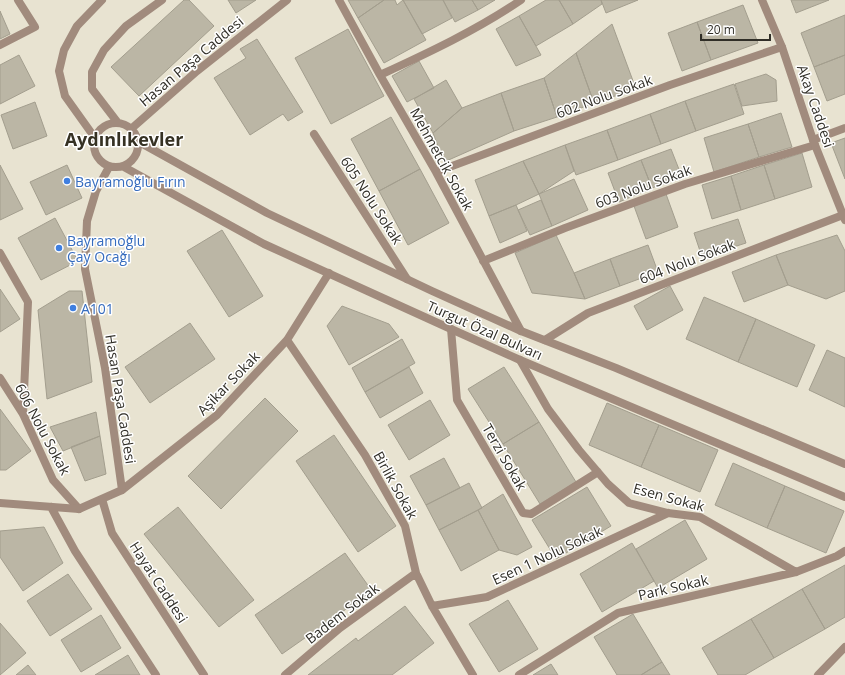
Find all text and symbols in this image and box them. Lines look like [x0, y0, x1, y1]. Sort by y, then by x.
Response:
street label: Hasan Paşa Caddesi [135, 12, 247, 110]
scale bar [701, 16, 770, 42]
text: 20 m [707, 21, 735, 38]
street label: Akay Caddesi [793, 62, 839, 150]
street label: 602 Nolu Sokak [553, 70, 655, 122]
street label: Mehmetcik Sokak [406, 104, 478, 214]
district label: Aydınlıkevler [65, 127, 183, 151]
street label: 605 Nolu Sokak [337, 152, 408, 248]
street label: 603 Nolu Sokak [592, 160, 694, 212]
place label: Bayramoğlu Fırın [75, 172, 186, 191]
marker: Bayramoğlu Fırın [62, 176, 72, 186]
place label: Bayramoğlu Çay Ocağı [67, 231, 145, 266]
street label: 604 Nolu Sokak [636, 234, 738, 288]
marker: Bayramoğlu Çay Ocağı [54, 243, 64, 253]
street label: Turgut Özal Bulvarı [424, 296, 546, 364]
place label: A101 [81, 299, 114, 318]
marker: A101 [68, 303, 78, 313]
street label: Hasan Paşa Caddesi [101, 333, 141, 465]
street label: Aşikar Sokak [193, 346, 264, 419]
street label: 606 Nolu Sokak [11, 380, 75, 479]
street label: Terzi Sokak [478, 420, 532, 494]
street label: Birlik Sokak [370, 448, 423, 523]
street label: Esen Sokak [631, 478, 707, 516]
street label: Esen 1 Nolu Sokak [489, 521, 606, 589]
street label: Hayat Caddesi [126, 538, 192, 626]
street label: Park Sokak [636, 570, 711, 604]
street label: Badem Sokak [301, 578, 383, 648]

